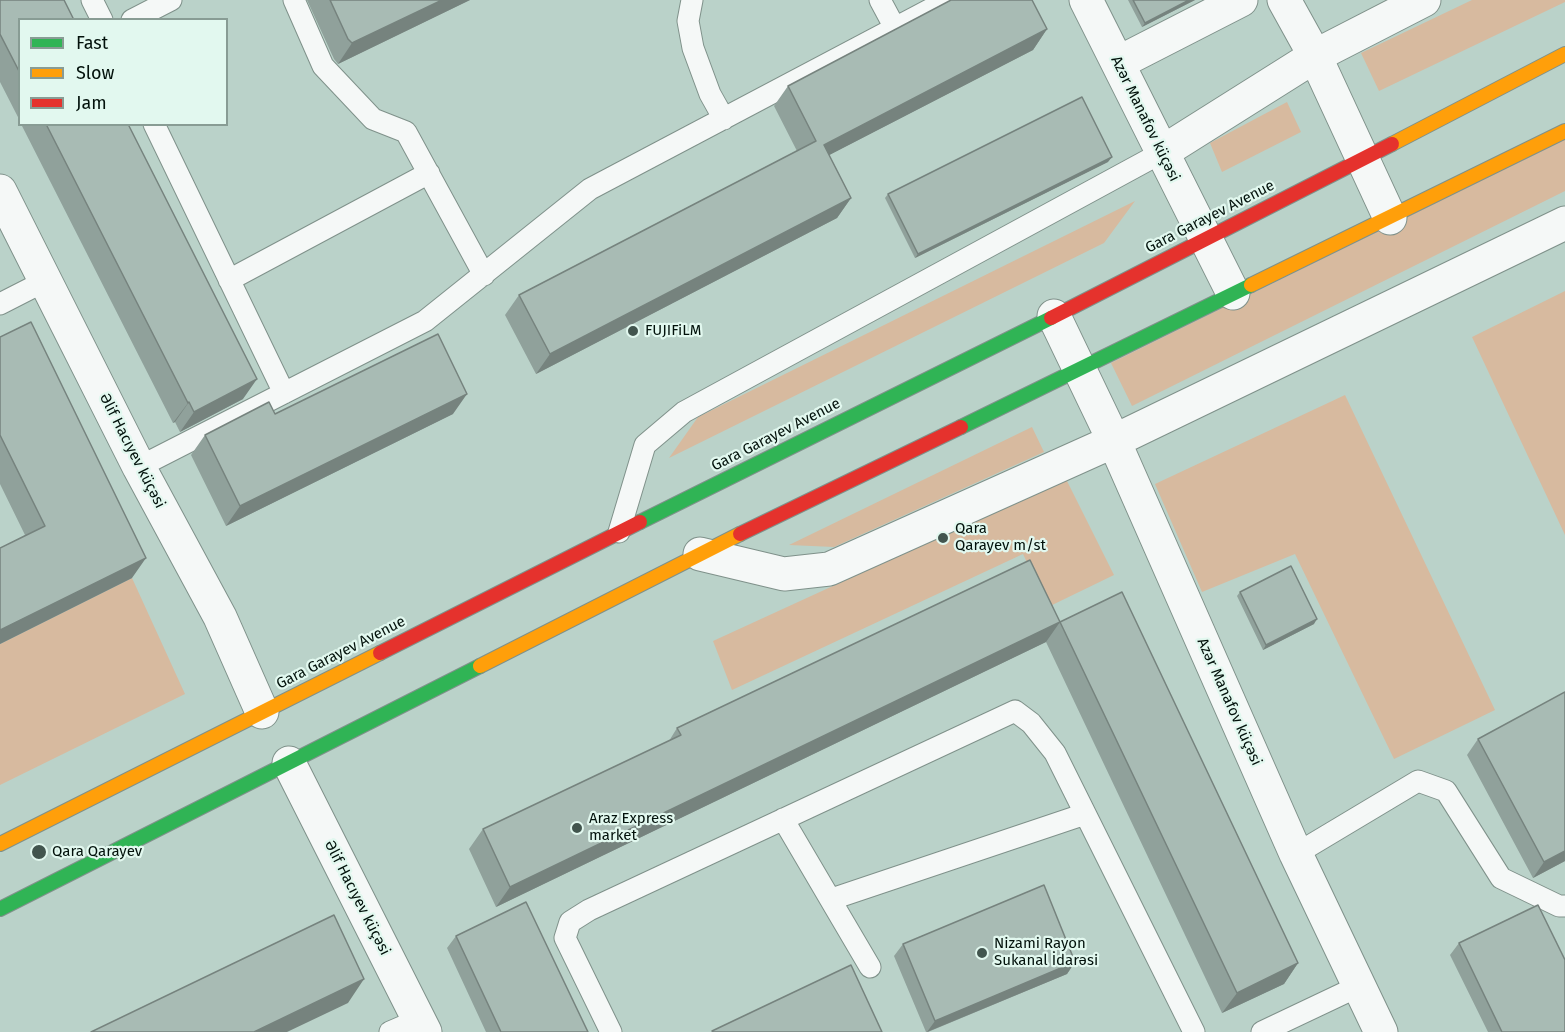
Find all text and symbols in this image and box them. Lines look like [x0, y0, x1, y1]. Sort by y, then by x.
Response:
legend [18, 18, 228, 126]
text: Fast [76, 32, 108, 54]
street label: Azər Manafov küçəsi [1107, 53, 1183, 185]
text: Slow [76, 62, 114, 84]
text: Jam [76, 92, 107, 114]
street label: Gara Garayev Avenue [1142, 177, 1278, 257]
place label: FUJIFiLM [645, 322, 701, 340]
marker: FUJIFiLM [626, 324, 640, 338]
street label: Əlif Hacıyev küçəsi [95, 391, 169, 511]
street label: Gara Garayev Avenue [708, 395, 844, 475]
place label: Qara Qarayev m/st [955, 520, 1046, 555]
marker: Qara Qarayev m/st [936, 531, 950, 545]
street label: Gara Garayev Avenue [273, 613, 409, 693]
street label: Azər Manafov küçəsi [1193, 636, 1265, 768]
place label: Araz Express market [589, 810, 673, 845]
marker: Araz Express market [570, 821, 584, 835]
street label: Əlif Hacıyev küçəsi [320, 838, 394, 958]
marker: Qara Qarayev [30, 843, 48, 861]
place label: Qara Qarayev [52, 843, 142, 861]
place label: Nizami Rayon Sukanal İdarəsi [994, 935, 1098, 970]
marker: Nizami Rayon Sukanal İdarəsi [975, 946, 989, 960]

